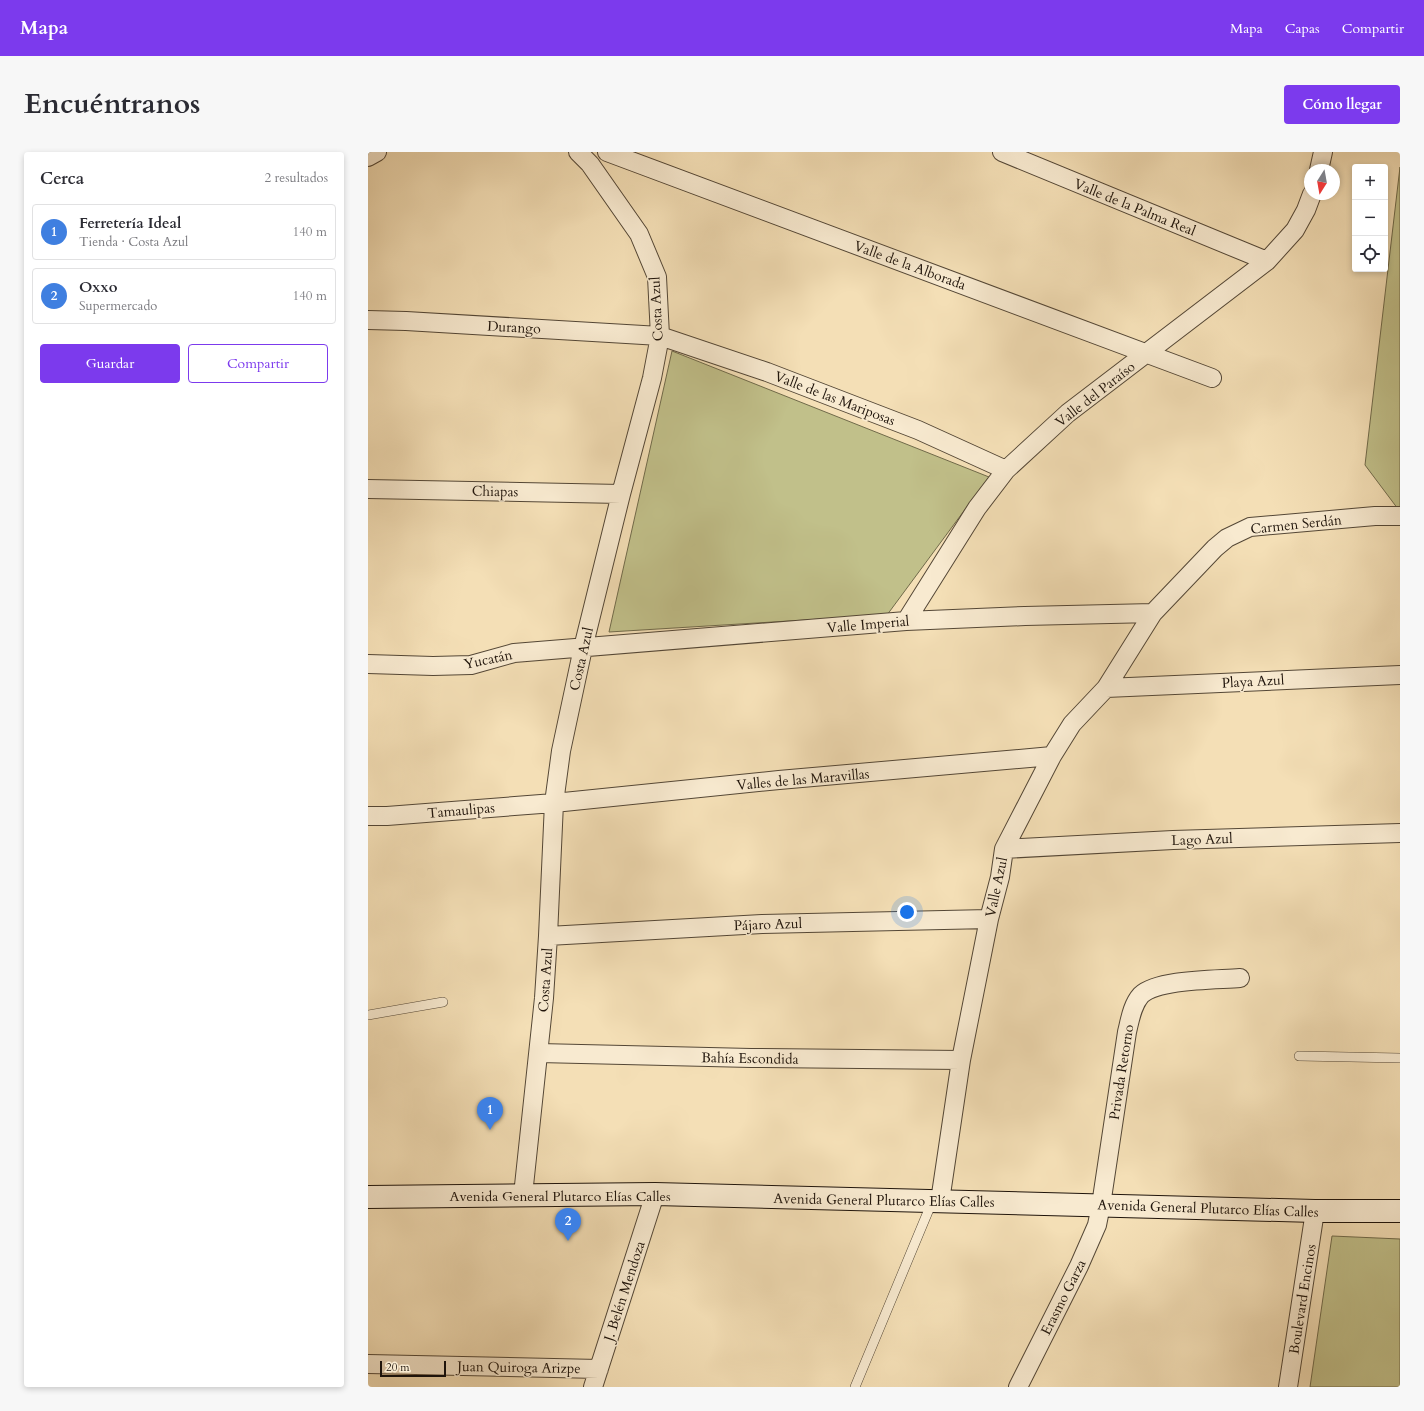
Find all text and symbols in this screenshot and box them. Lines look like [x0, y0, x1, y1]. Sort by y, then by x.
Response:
text: Mapa [20, 15, 68, 41]
text: Mapa [1230, 19, 1263, 38]
text: Capas [1285, 19, 1320, 38]
text: Compartir [1342, 19, 1404, 38]
text: Encuéntranos [24, 85, 200, 123]
button: Cómo llegar [1284, 85, 1400, 124]
north arrow [1304, 164, 1340, 200]
map controls [1352, 164, 1388, 272]
button: + [1352, 164, 1388, 200]
text: Cerca [40, 167, 84, 190]
text: 2 resultados [264, 169, 328, 187]
street label: Valle de la Palma Real [1071, 174, 1199, 241]
button: − [1352, 200, 1388, 236]
text: Ferretería Ideal [79, 213, 181, 233]
text: 1 [51, 223, 57, 241]
text: 140 m [293, 223, 327, 241]
text: Tienda · Costa Azul [79, 233, 188, 251]
street label: Valle de la Alborada [851, 236, 968, 295]
button: locate [1352, 236, 1388, 272]
street label: Costa Azul [645, 276, 668, 342]
text: Oxxo [79, 277, 117, 297]
text: 2 [51, 287, 57, 305]
text: 140 m [293, 287, 327, 305]
text: Supermercado [79, 297, 157, 315]
street label: Durango [487, 317, 542, 338]
button: Guardar [40, 344, 180, 383]
button: Compartir [188, 344, 328, 383]
street label: Valle del Paraíso [1051, 357, 1139, 432]
street label: Valle de las Mariposas [772, 367, 898, 430]
street label: Chiapas [472, 482, 519, 501]
street label: Carmen Serdán [1249, 510, 1343, 539]
street label: Valle Imperial [826, 611, 910, 638]
street label: Costa Azul [565, 625, 598, 693]
street label: Yucatán [462, 645, 514, 674]
street label: Playa Azul [1221, 670, 1285, 693]
street label: Valles de las Maravillas [736, 764, 871, 795]
street label: Tamaulipas [427, 798, 496, 823]
street label: Lago Azul [1171, 829, 1233, 850]
street label: Valle Azul [981, 855, 1012, 919]
your location [897, 902, 917, 922]
street label: Pájaro Azul [734, 914, 803, 935]
street label: Costa Azul [534, 947, 557, 1013]
street label: Privada Retorno [1105, 1023, 1138, 1121]
street label: Bahía Escondida [701, 1048, 799, 1069]
pin: 1 [477, 1097, 503, 1130]
street label: Avenida General Plutarco Elías Calles [449, 1187, 671, 1206]
street label: Avenida General Plutarco Elías Calles [773, 1189, 995, 1212]
street label: Avenida General Plutarco Elías Calles [1097, 1195, 1319, 1222]
pin: 2 [555, 1208, 581, 1241]
street label: J. Belén Mendoza [599, 1239, 650, 1346]
street label: Boulevard Encinos [1284, 1242, 1321, 1356]
street label: Erasmo Garza [1036, 1256, 1091, 1338]
street label: Juan Quiroga Arizpe [455, 1357, 581, 1378]
scale bar [380, 1359, 446, 1378]
text: 20 m [386, 1360, 410, 1375]

